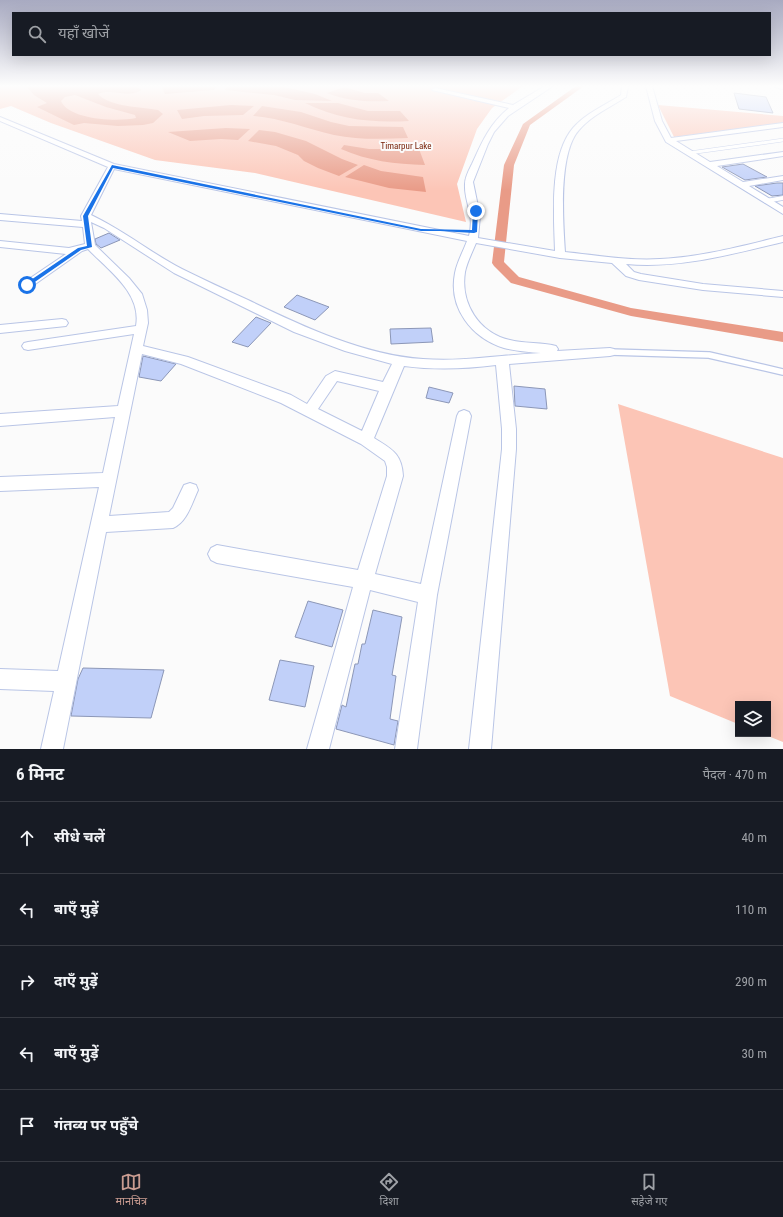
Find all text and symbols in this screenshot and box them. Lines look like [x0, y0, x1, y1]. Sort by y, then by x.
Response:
search box [12, 12, 771, 56]
icon: search [26, 23, 48, 45]
text: यहाँ खोजें [58, 24, 109, 42]
park label: Timarpur Lake [381, 141, 431, 151]
route end [467, 202, 485, 220]
route start [18, 276, 36, 294]
map controls [735, 701, 771, 737]
button: layers [735, 701, 771, 737]
text: 6 मिनट [16, 764, 64, 784]
text: पैदल · 470 m [703, 767, 767, 782]
icon: ahead [16, 827, 38, 849]
text: सीधे चलें [54, 828, 105, 846]
text: 40 m [741, 830, 767, 845]
icon: left [16, 899, 38, 921]
text: बाएँ मुड़ें [54, 900, 99, 918]
text: 110 m [735, 902, 767, 917]
icon: right [16, 971, 38, 993]
text: दाएँ मुड़ें [54, 972, 98, 990]
text: 290 m [735, 974, 767, 989]
icon: left [16, 1043, 38, 1065]
text: बाएँ मुड़ें [54, 1044, 99, 1062]
text: 30 m [741, 1046, 767, 1061]
icon: arrive [16, 1115, 38, 1137]
text: गंतव्य पर पहुँचे [54, 1116, 138, 1134]
tab: मानचित्र [116, 1171, 147, 1209]
tab: दिशा [378, 1171, 400, 1209]
tab: सहेजे गए [631, 1171, 667, 1209]

